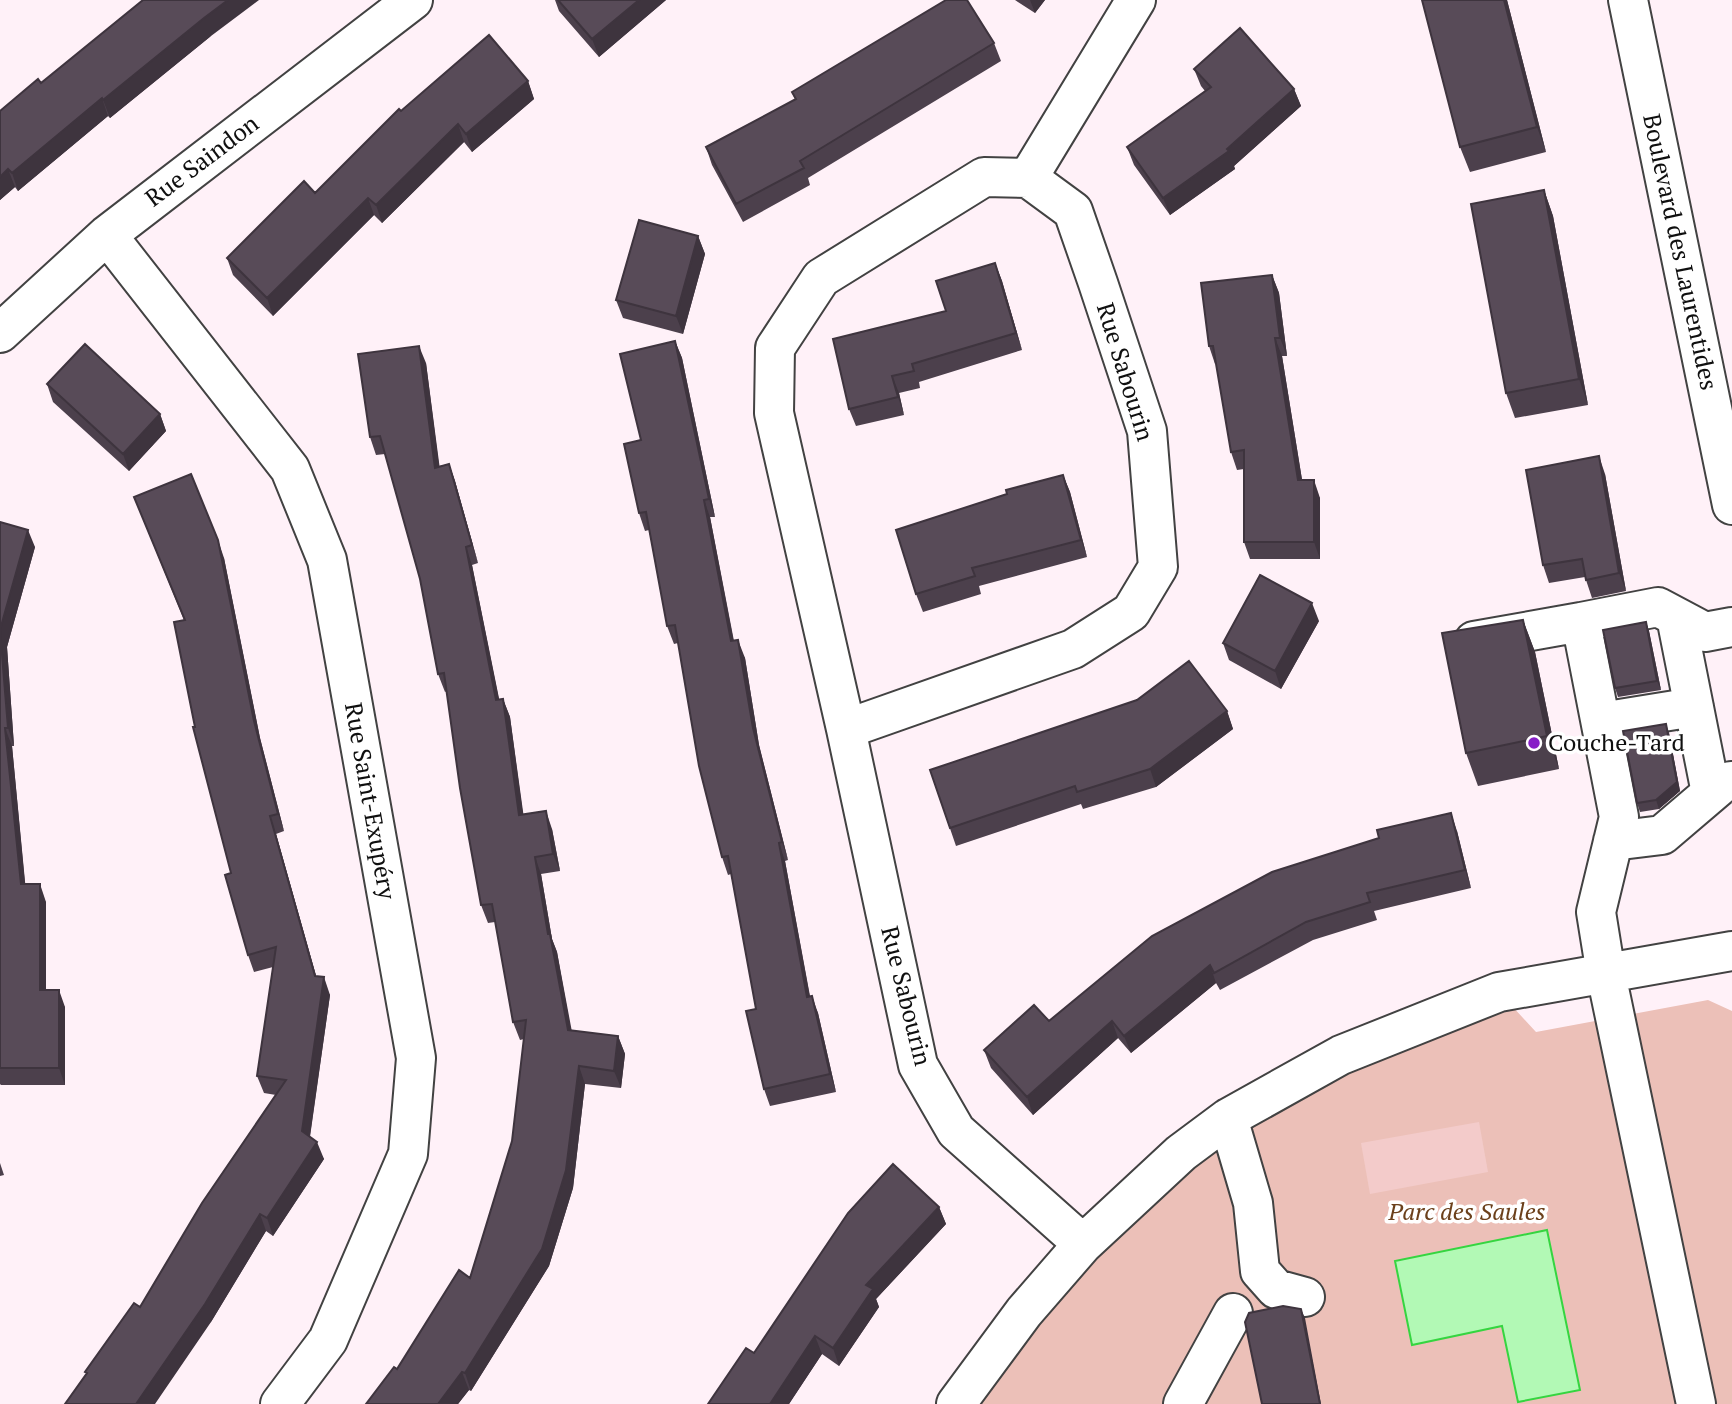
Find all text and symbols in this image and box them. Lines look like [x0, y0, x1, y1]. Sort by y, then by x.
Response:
street label: Rue Saindon [138, 107, 265, 213]
street label: Boulevard des Laurentides [1636, 111, 1726, 393]
street label: Rue Sabourin [1090, 299, 1162, 445]
street label: Rue Saint-Exupéry [338, 700, 404, 903]
place label: Couche-Tard [1548, 726, 1685, 758]
marker: Couche-Tard [1526, 735, 1542, 751]
street label: Rue Sabourin [874, 923, 940, 1069]
park label: Parc des Saules [1387, 1195, 1546, 1227]

